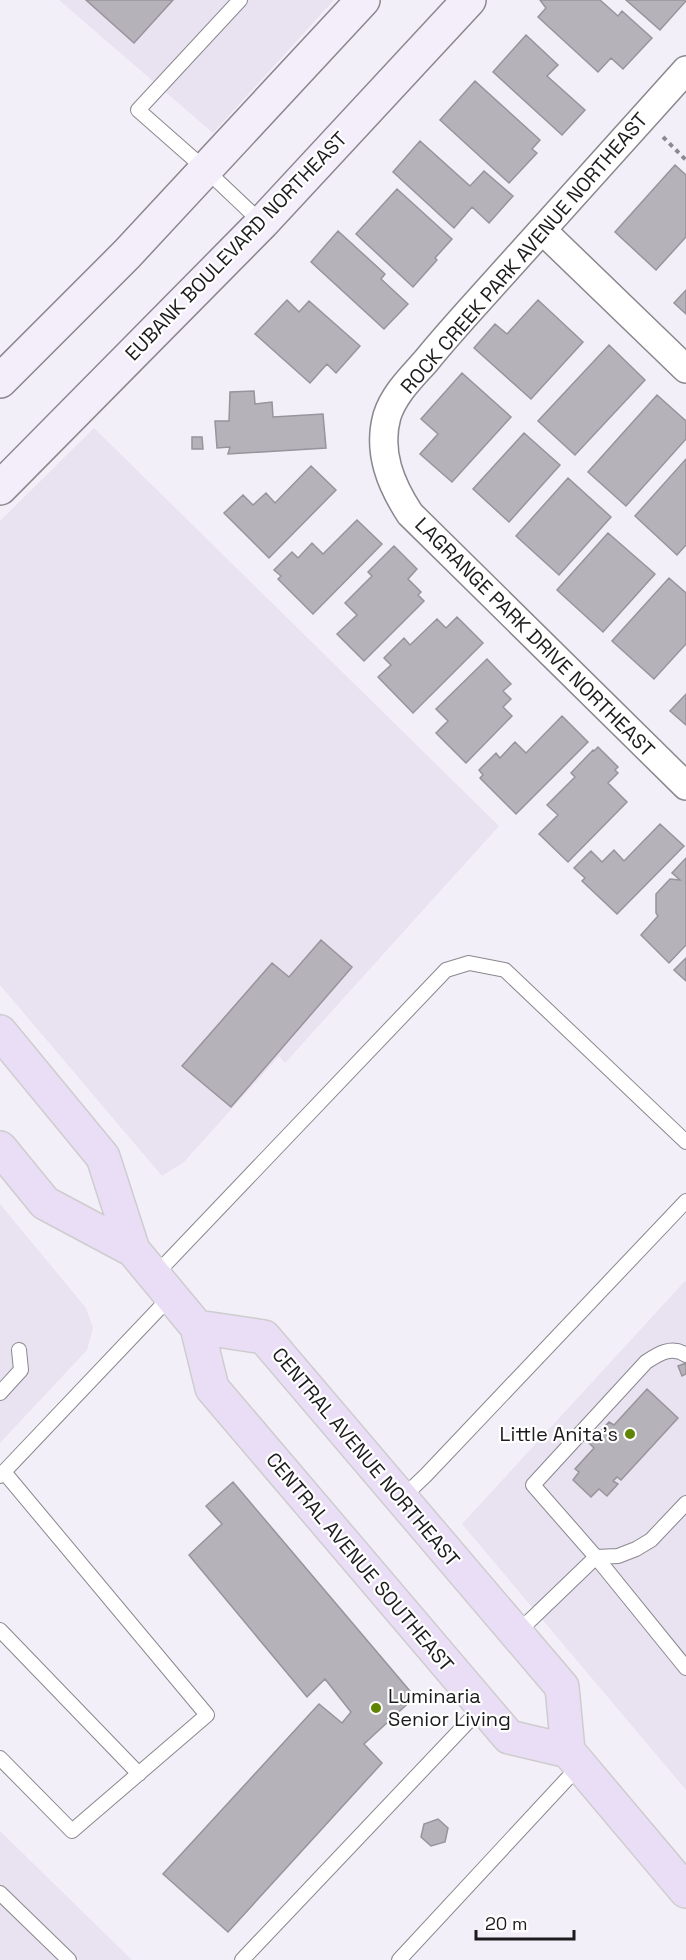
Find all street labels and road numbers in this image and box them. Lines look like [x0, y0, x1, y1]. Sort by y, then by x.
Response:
street label: ROCK CREEK PARK AVENUE NORTHEAST [395, 107, 653, 399]
street label: EUBANK BOULEVARD NORTHEAST [119, 126, 353, 366]
street label: LAGRANGE PARK DRIVE NORTHEAST [410, 512, 661, 763]
street label: CENTRAL AVENUE NORTHEAST [266, 1342, 466, 1572]
street label: CENTRAL AVENUE SOUTHEAST [260, 1447, 460, 1677]

